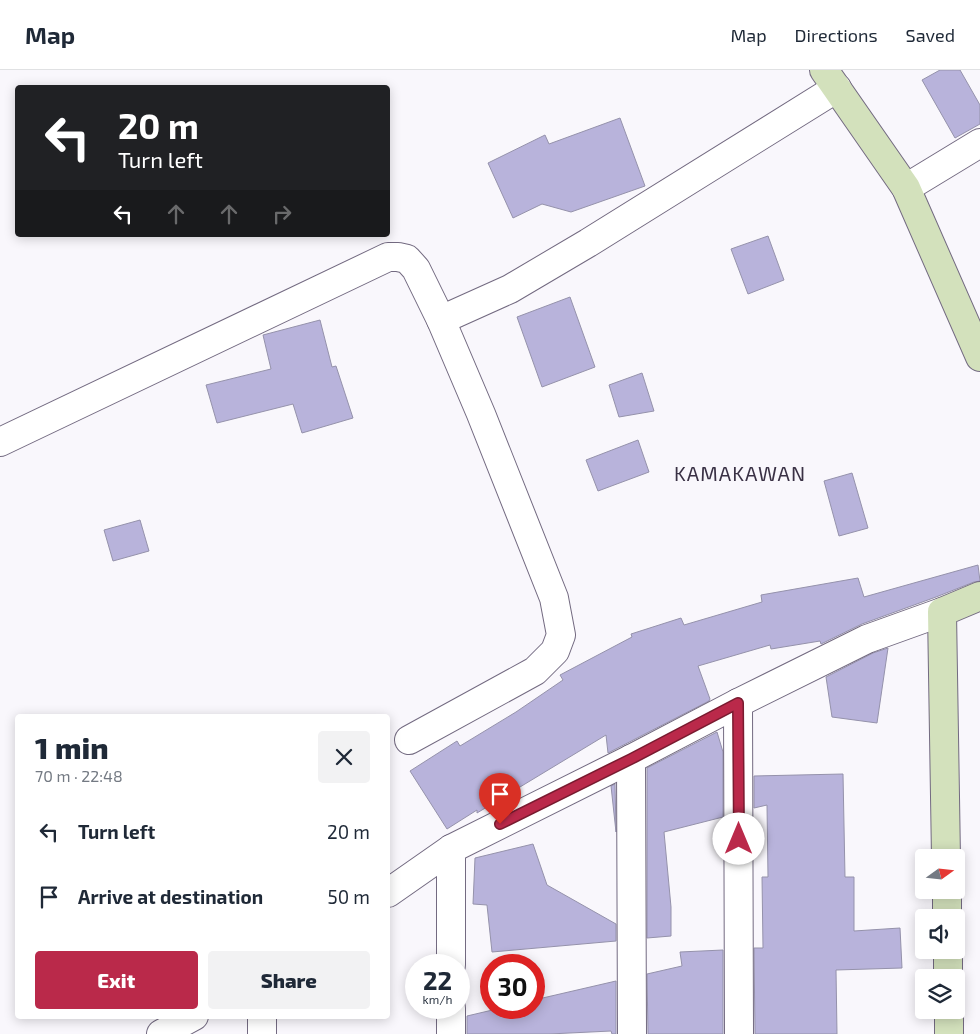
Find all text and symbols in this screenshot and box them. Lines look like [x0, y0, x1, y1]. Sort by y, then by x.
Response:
text: Map [25, 20, 75, 49]
text: Map [730, 24, 767, 46]
text: Directions [795, 24, 878, 46]
text: Saved [906, 24, 955, 46]
text: 20 m [118, 104, 199, 146]
icon: left [35, 105, 100, 170]
text: Turn left [118, 146, 203, 172]
icon: left [109, 200, 137, 228]
icon: ahead [162, 200, 190, 228]
icon: ahead [215, 200, 243, 228]
icon: right [268, 200, 296, 228]
district label: KAMAKAWAN [674, 461, 806, 485]
text: 1 min [35, 729, 109, 765]
button: close [318, 731, 370, 783]
text: 70 m · 22:48 [35, 766, 123, 785]
pin [479, 773, 521, 824]
icon: arrive [486, 780, 514, 808]
position arrow [712, 812, 764, 864]
icon: left [35, 818, 63, 846]
text: Turn left [78, 820, 155, 843]
text: 20 m [327, 820, 370, 843]
north arrow [915, 849, 965, 899]
map controls [915, 849, 965, 1019]
icon: arrive [35, 883, 63, 911]
text: Arrive at destination [78, 885, 263, 908]
text: 50 m [327, 885, 370, 908]
button: sound [915, 909, 965, 959]
button: Exit [35, 951, 198, 1009]
button: Share [208, 951, 370, 1009]
speed limit sign: 30 [480, 954, 545, 1019]
text: 22 [423, 965, 452, 995]
button: layers [915, 969, 965, 1019]
text: km/h [423, 992, 452, 1006]

